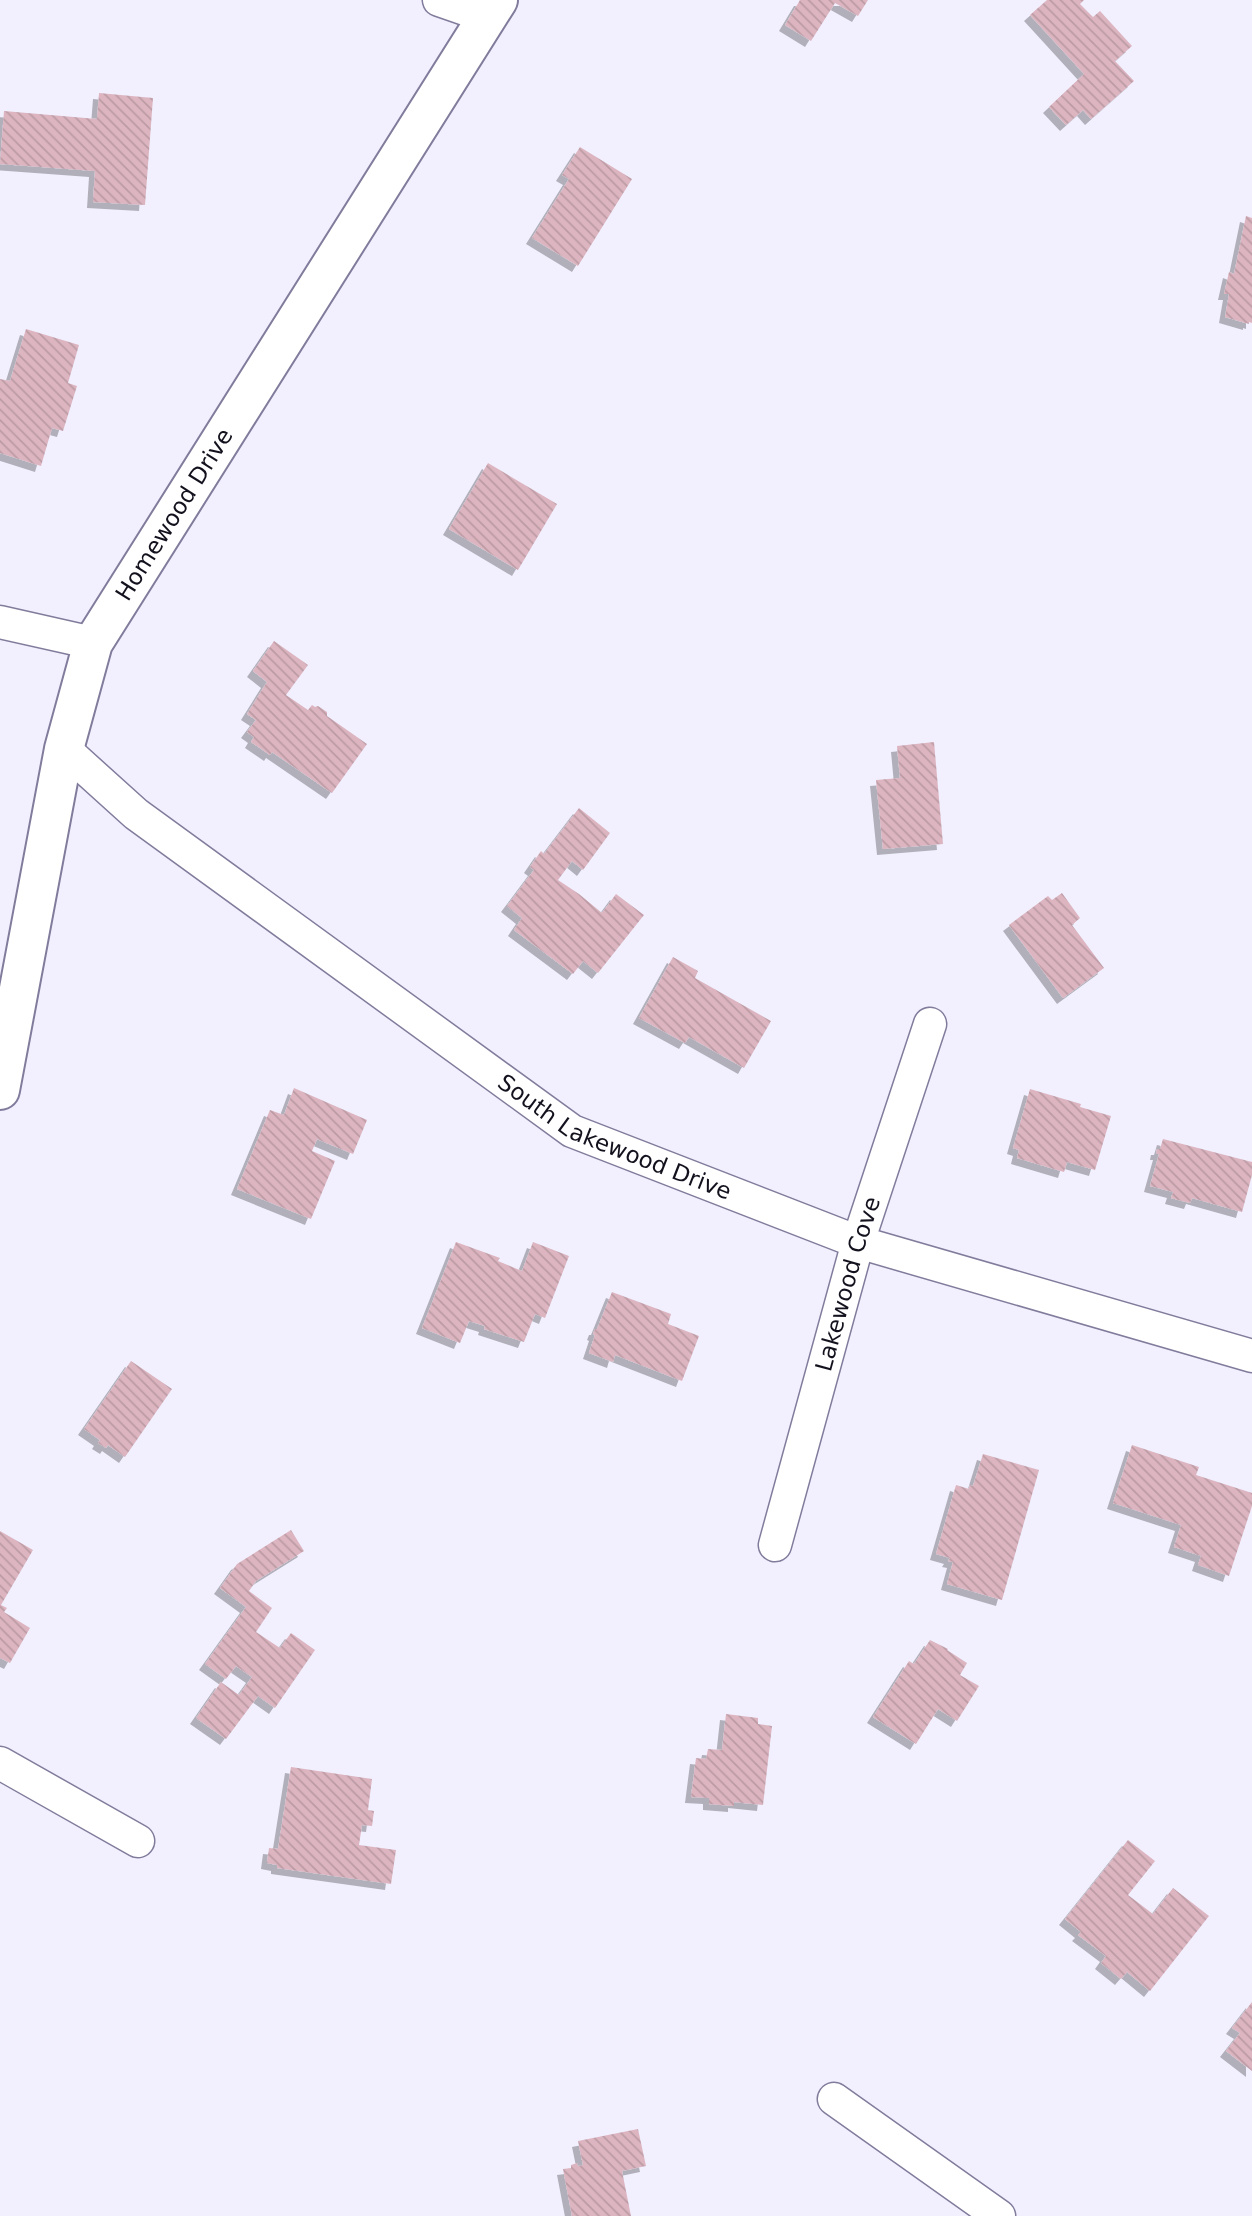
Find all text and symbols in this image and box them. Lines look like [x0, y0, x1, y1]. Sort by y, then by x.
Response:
street label: Homewood Drive [110, 423, 238, 605]
street label: South Lakewood Drive [493, 1069, 735, 1205]
street label: Lakewood Cove [810, 1193, 885, 1374]

